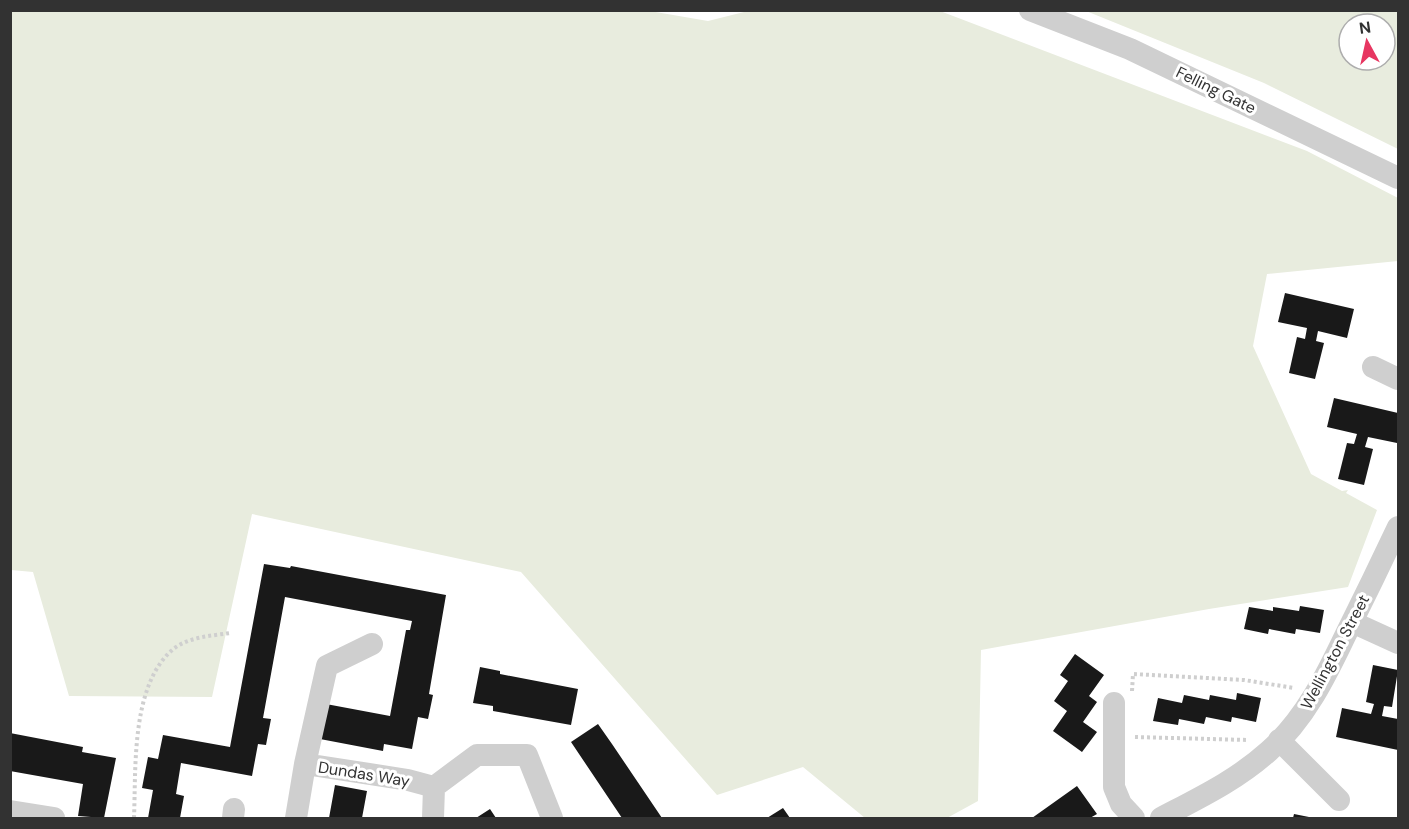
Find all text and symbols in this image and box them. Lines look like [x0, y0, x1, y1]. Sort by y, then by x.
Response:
north arrow [1337, 12, 1397, 72]
text: N [1358, 16, 1372, 39]
street label: Felling Gate [1173, 62, 1259, 118]
street label: Wellington Street [1296, 591, 1374, 713]
street label: Dundas Way [317, 756, 411, 792]

